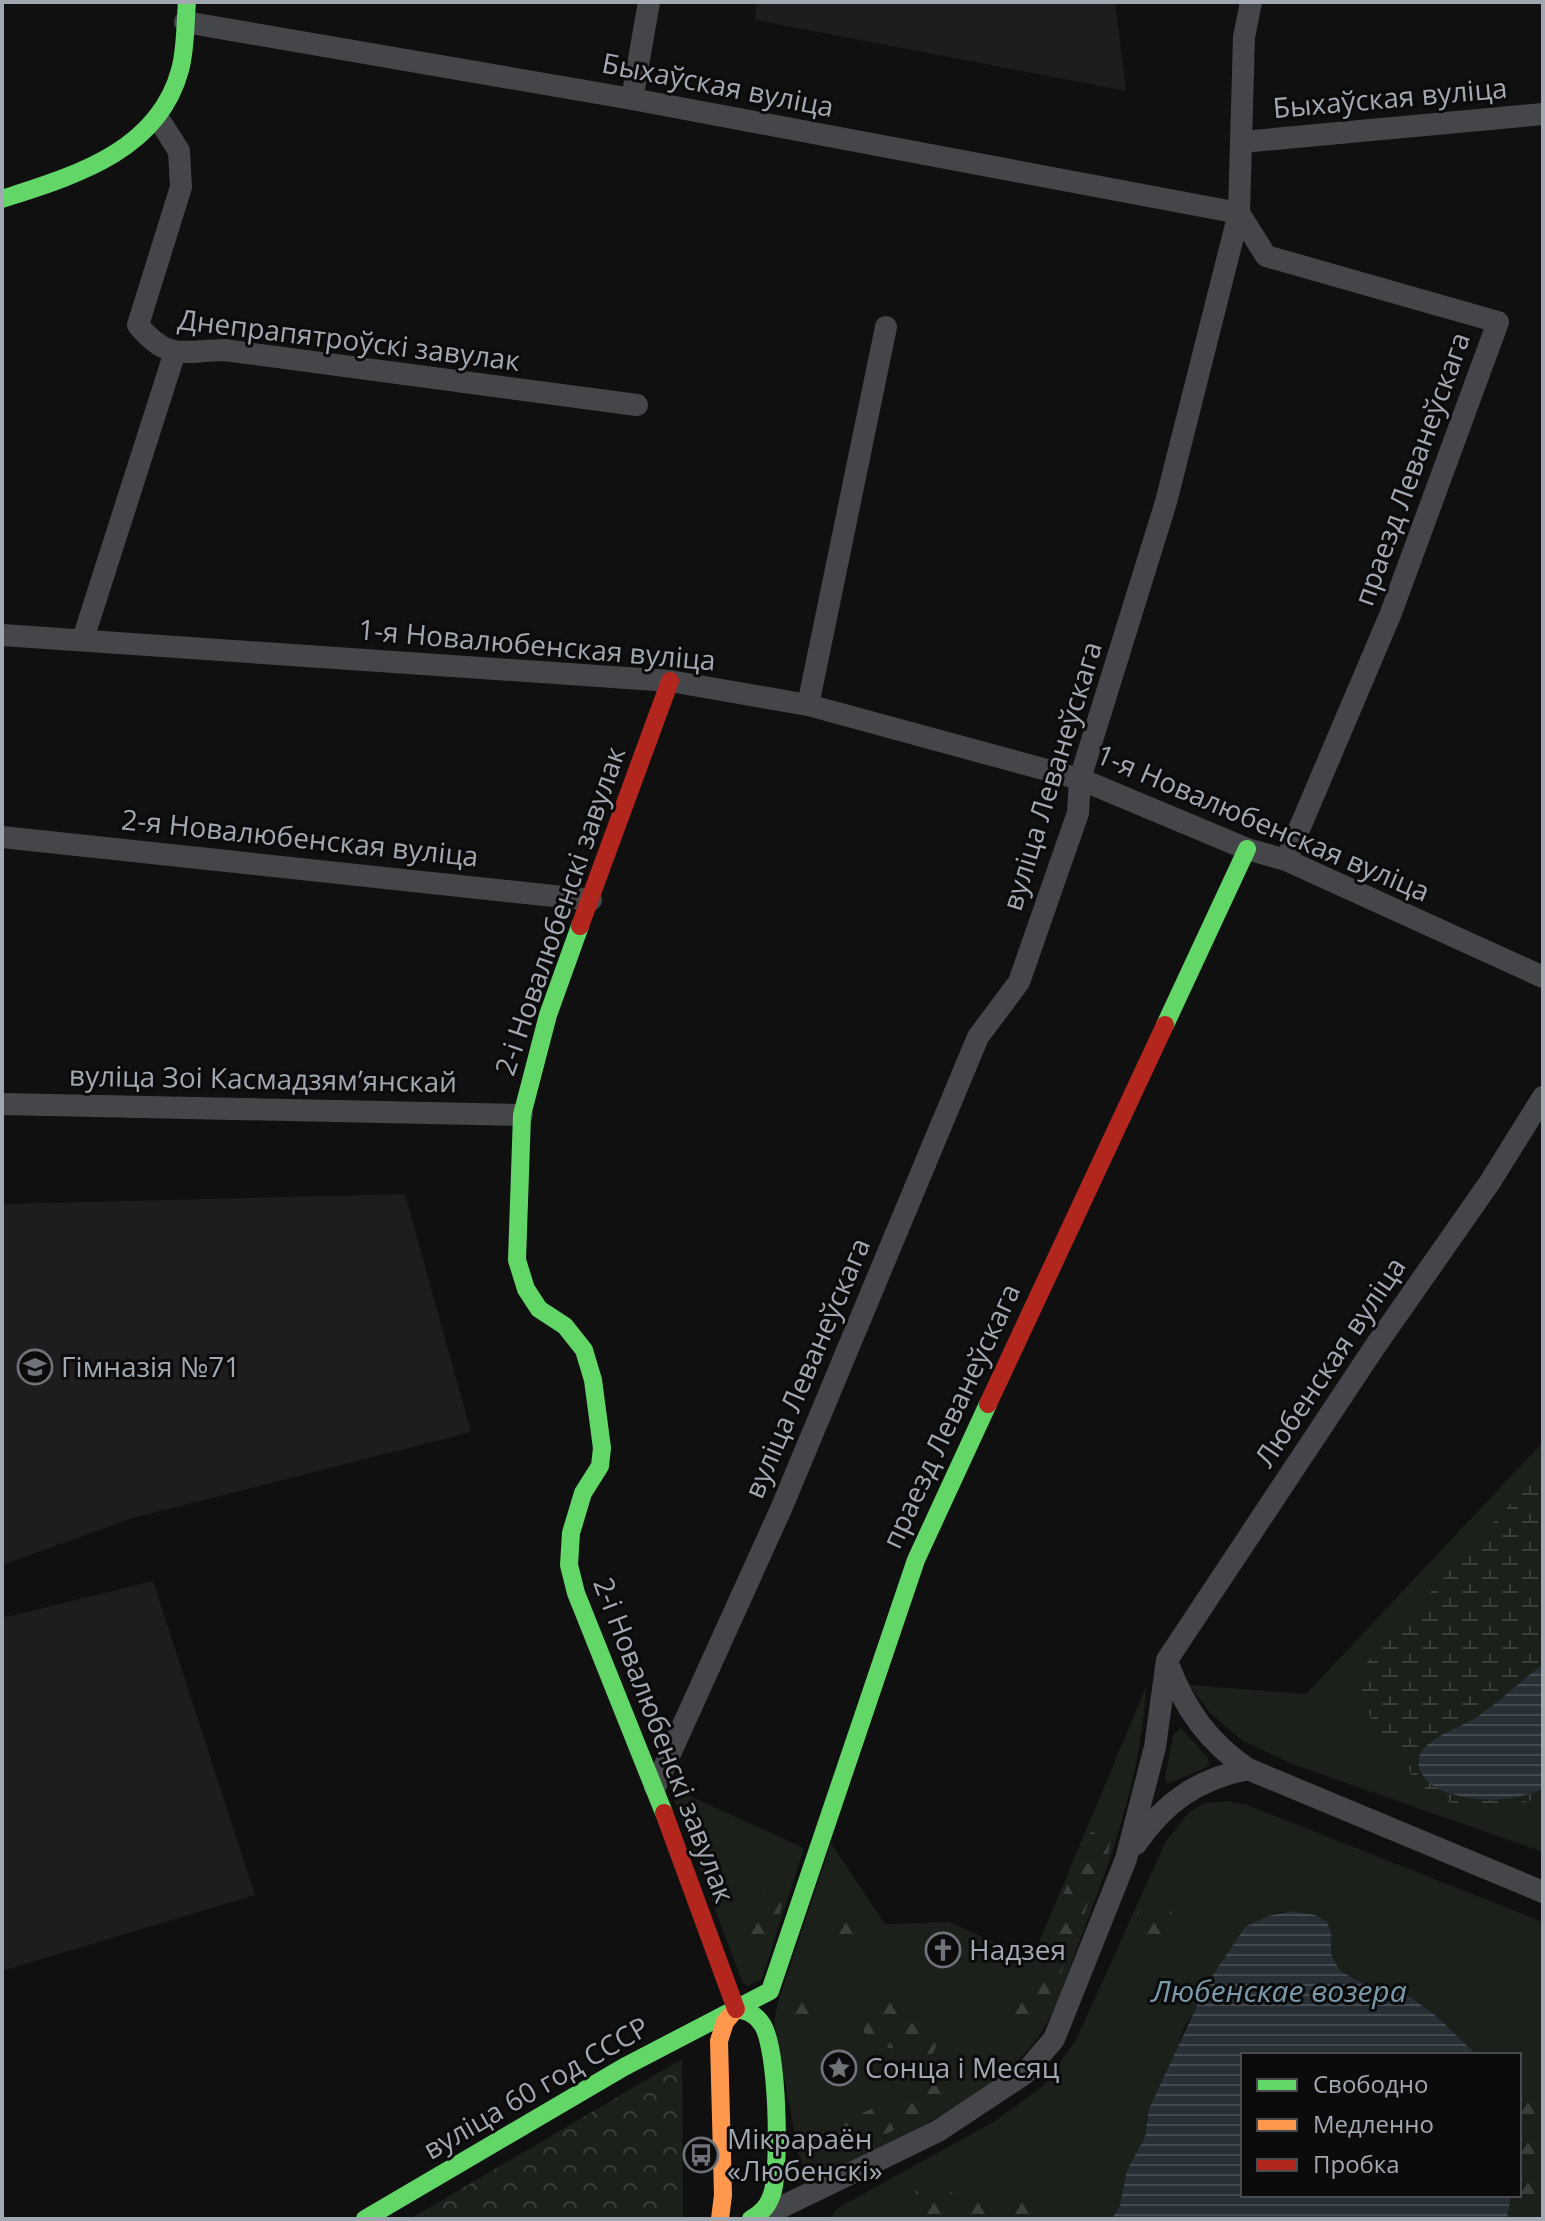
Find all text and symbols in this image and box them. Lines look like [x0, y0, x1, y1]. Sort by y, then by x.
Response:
street label: Быхаўская вуліца [599, 43, 837, 125]
street label: Быхаўская вуліца [1271, 68, 1509, 126]
street label: Днепрапятроўскі завулак [176, 299, 523, 379]
street label: праезд Леванеўскага [1344, 327, 1478, 611]
street label: 1-я Новалюбенская вуліца [357, 609, 717, 679]
street label: вуліца Леванеўскага [992, 637, 1110, 915]
street label: 1-я Новалюбенская вуліца [1091, 735, 1436, 910]
street label: 2-і Новалюбенскі завулак [485, 741, 633, 1080]
street label: 2-я Новалюбенская вуліца [120, 799, 480, 875]
street label: вуліца Зоі Касмадзямʼянскай [69, 1056, 457, 1100]
street label: вуліца Леванеўскага [734, 1232, 878, 1504]
street label: Любенская вуліца [1245, 1249, 1414, 1474]
street label: праезд Леванеўскага [872, 1277, 1028, 1554]
place label: Гімназія №71 [61, 1347, 240, 1385]
school or university icon: Гімназія №71 [16, 1348, 54, 1386]
street label: 2-і Новалюбенскі завулак [585, 1572, 745, 1908]
place label: Надзея [969, 1930, 1066, 1968]
church icon: Надзея [924, 1931, 962, 1969]
water label: Любенскае возера [1150, 1970, 1407, 2011]
street label: вуліца 60 год СССР [416, 2007, 655, 2167]
place label: Сонца і Месяц [865, 2048, 1059, 2086]
place icon: Сонца і Месяц [820, 2049, 858, 2087]
legend [1241, 2053, 1521, 2197]
text: Свободно [1313, 2067, 1428, 2100]
text: Медленно [1313, 2107, 1434, 2140]
place label: Мікрараён «Любенскі» [727, 2119, 883, 2189]
bus stop icon: Мікрараён «Любенскі» [682, 2136, 720, 2174]
text: Пробка [1313, 2147, 1400, 2180]

